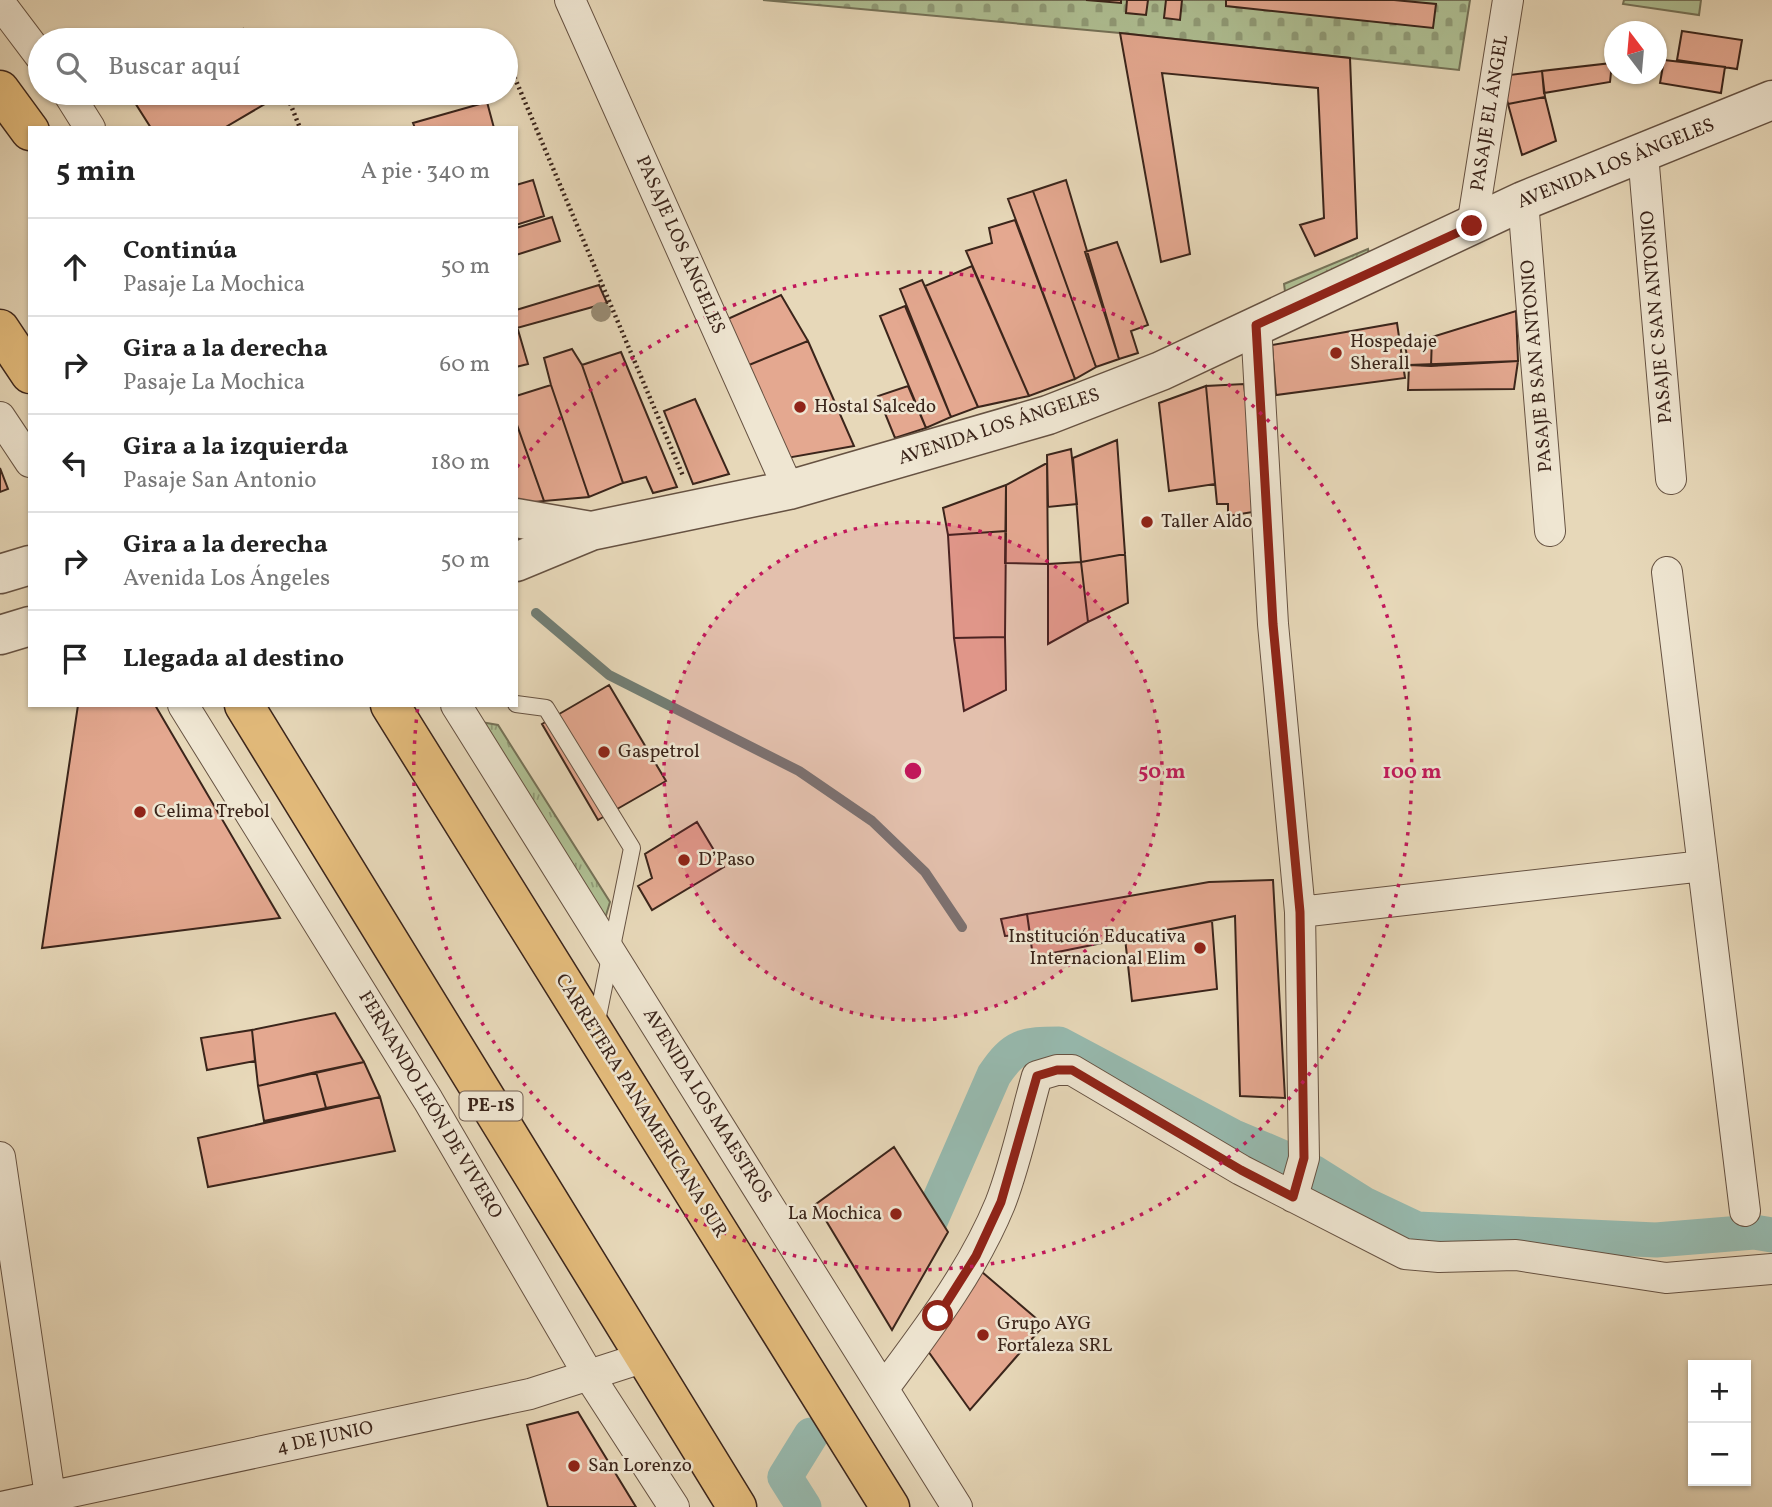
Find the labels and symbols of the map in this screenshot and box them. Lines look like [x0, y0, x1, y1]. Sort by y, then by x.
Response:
north arrow [1604, 21, 1667, 84]
street label: PASAJE EL ÁNGEL [1465, 33, 1515, 193]
street label: AVENIDA LOS ÁNGELES [1513, 112, 1719, 216]
street label: PASAJE LOS ÁNGELES [629, 152, 731, 338]
street label: PASAJE C SAN ANTONIO [1635, 209, 1679, 425]
route end [1456, 210, 1487, 241]
street label: PASAJE B SAN ANTONIO [1515, 259, 1559, 473]
place label: Hospedaje Sherall [1350, 329, 1437, 377]
marker: Hospedaje Sherall [1328, 345, 1344, 361]
street label: AVENIDA LOS ÁNGELES [895, 382, 1103, 472]
place label: Hostal Salcedo [814, 394, 936, 420]
marker: Hostal Salcedo [792, 399, 808, 415]
place label: Taller Aldo [1161, 509, 1252, 535]
marker: Taller Aldo [1139, 514, 1155, 530]
place label: Gaspetrol [618, 739, 700, 765]
marker: Gaspetrol [596, 744, 612, 760]
text: 50 m [1138, 758, 1186, 787]
text: 100 m [1382, 758, 1442, 787]
centre of rings [901, 759, 925, 783]
place label: Celima Trebol [154, 799, 270, 825]
marker: Celima Trebol [132, 804, 148, 820]
place label: D’Paso [698, 847, 755, 873]
marker: D’Paso [676, 852, 692, 868]
place label: Institución Educativa Internacional Elim [1008, 924, 1186, 972]
marker: Institución Educativa Internacional Elim [1192, 940, 1208, 956]
street label: CARRETERA PANAMERICANA SUR [549, 969, 733, 1243]
street label: FERNANDO LEÓN DE VIVERO [352, 986, 508, 1224]
street label: AVENIDA LOS MAESTROS [636, 1003, 778, 1209]
road number: PE-1S [460, 1092, 522, 1120]
place label: La Mochica [788, 1201, 882, 1227]
marker: La Mochica [888, 1206, 904, 1222]
route start [922, 1300, 953, 1331]
place label: Grupo AYG Fortaleza SRL [997, 1311, 1113, 1359]
marker: Grupo AYG Fortaleza SRL [975, 1327, 991, 1343]
street label: 4 DE JUNIO [274, 1415, 376, 1461]
place label: San Lorenzo [588, 1453, 692, 1479]
marker: San Lorenzo [566, 1458, 582, 1474]

